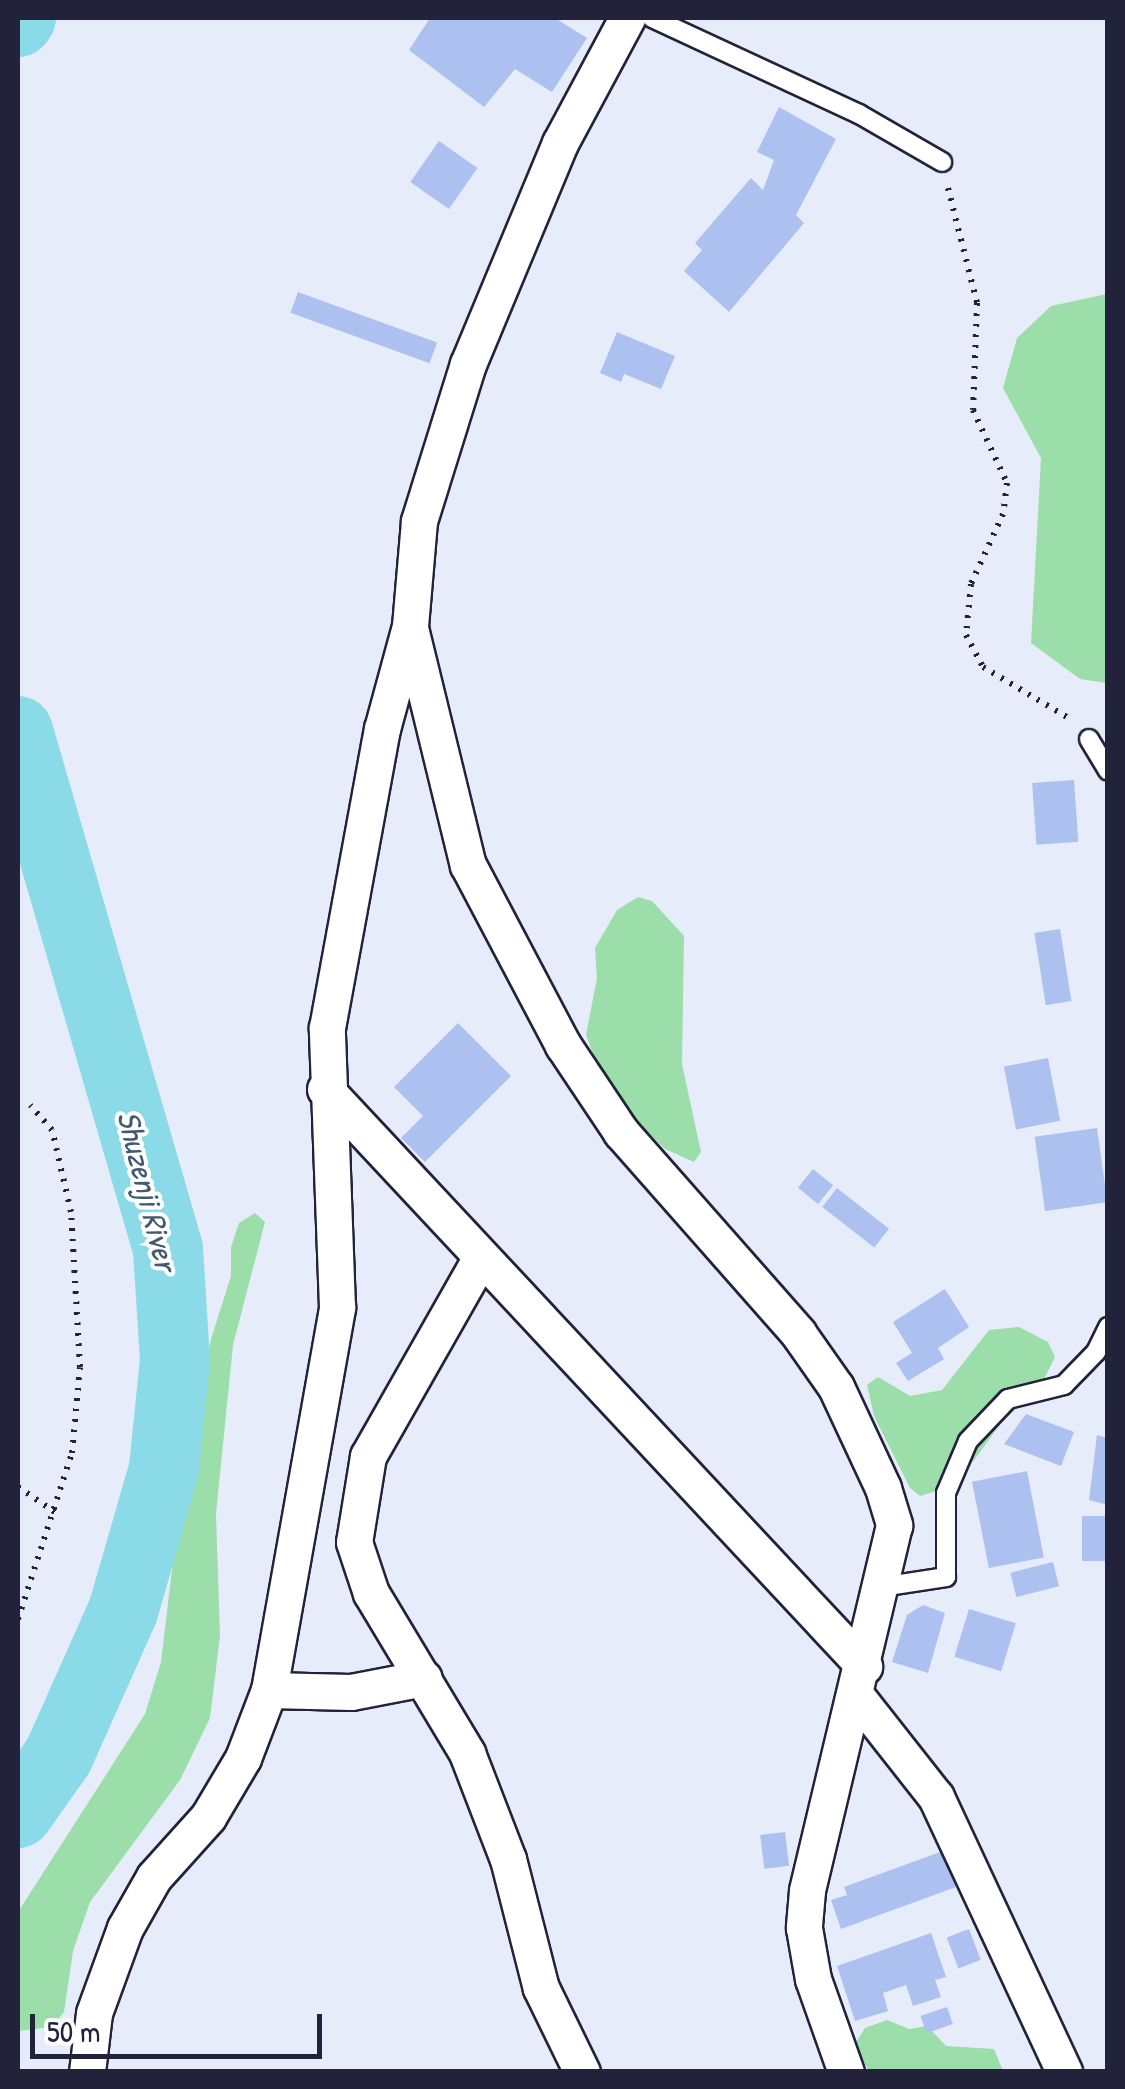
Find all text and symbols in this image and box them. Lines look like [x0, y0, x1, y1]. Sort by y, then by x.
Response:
water label: Shuzenji River [109, 1107, 185, 1275]
scale bar [35, 1994, 328, 2056]
text: 50 m [47, 2011, 100, 2051]

